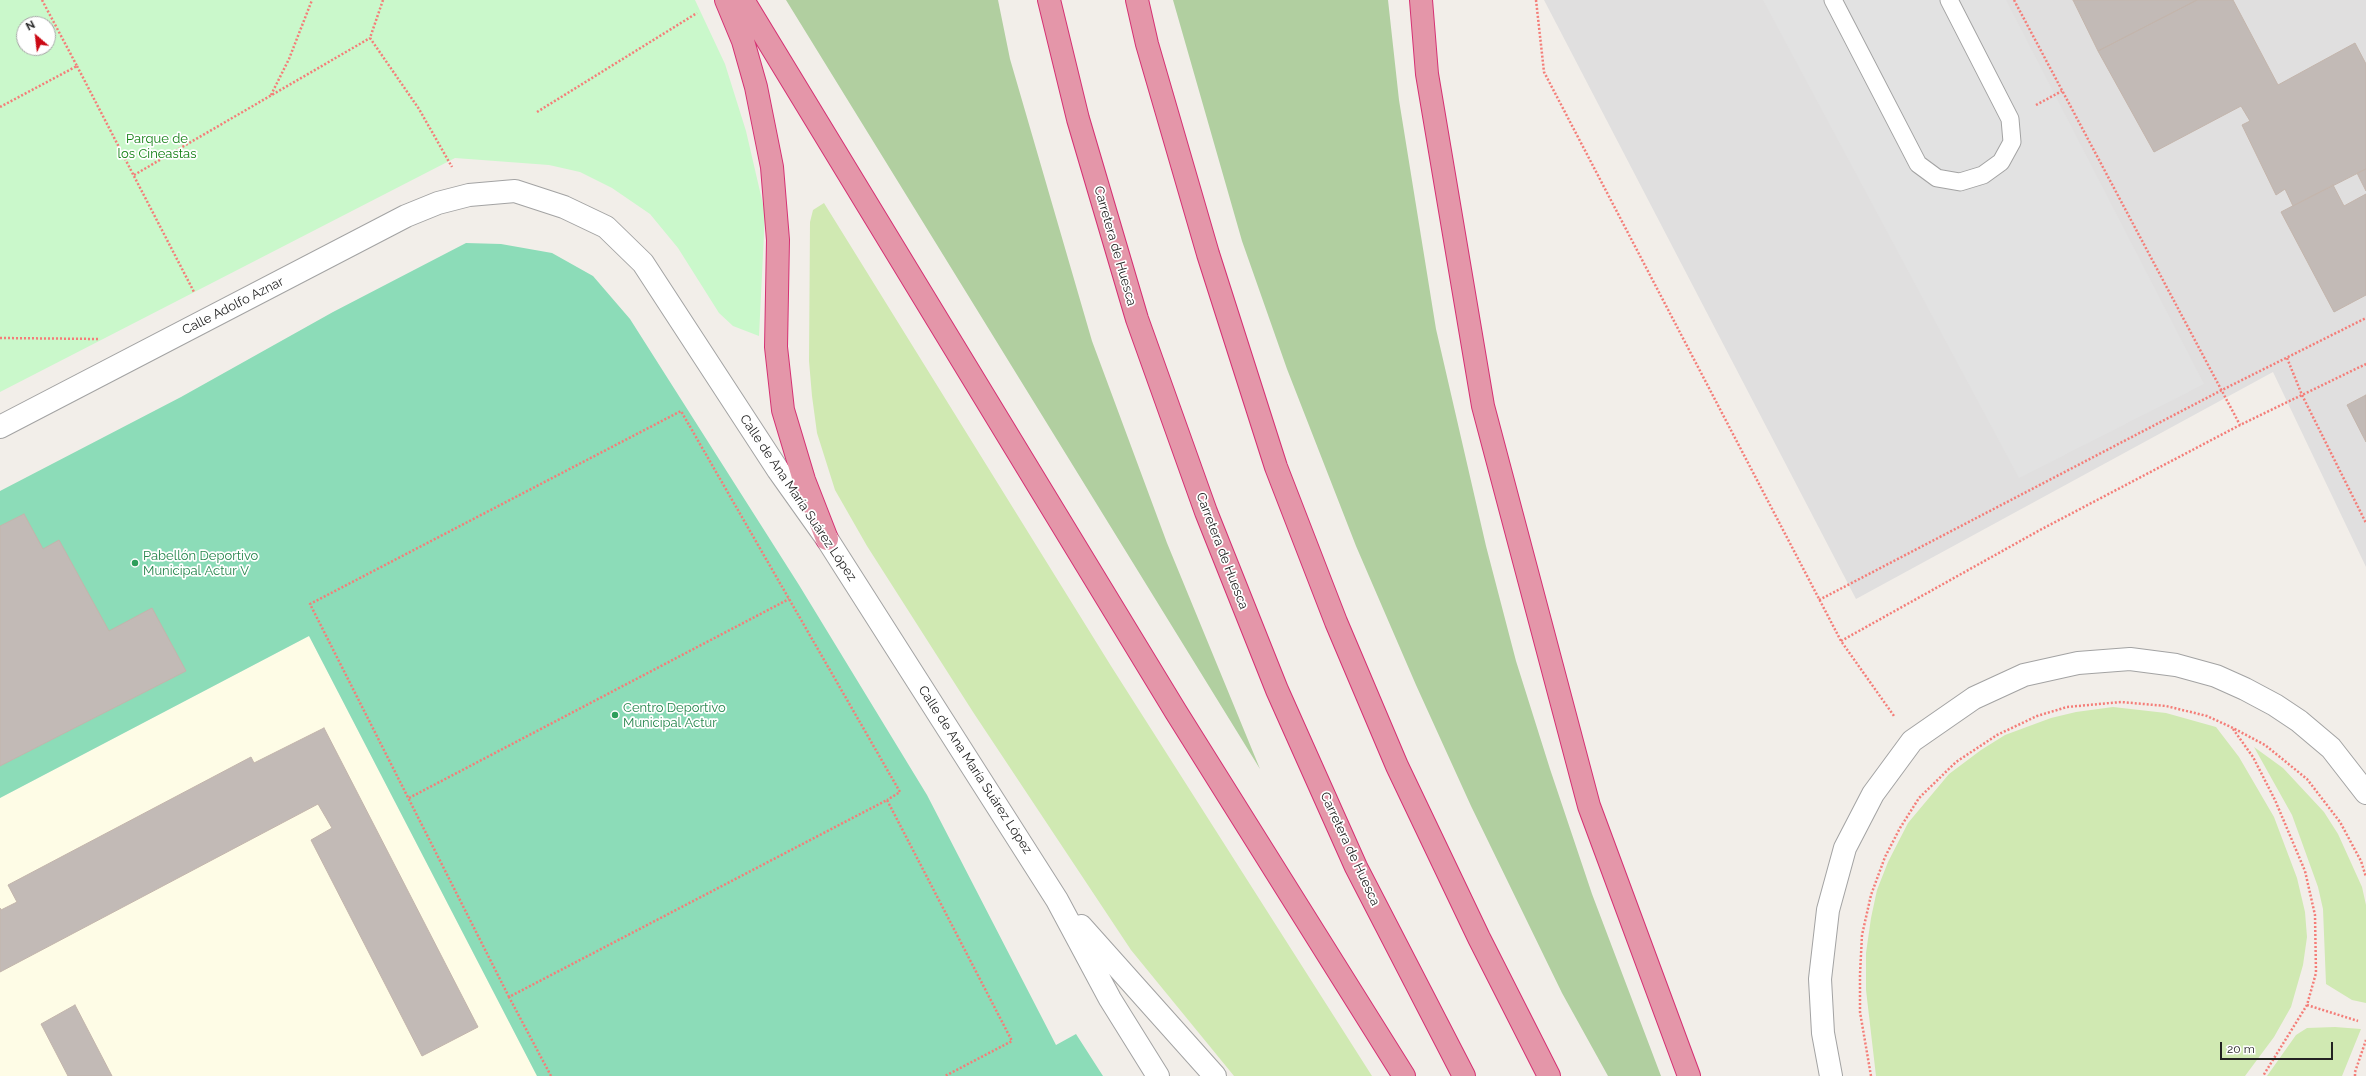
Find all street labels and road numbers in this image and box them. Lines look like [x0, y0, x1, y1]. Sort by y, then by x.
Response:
street label: Carretera de Huesca [1090, 184, 1140, 308]
street label: Calle Adolfo Aznar [180, 274, 286, 338]
street label: Calle de Ana María Suárez López [736, 412, 860, 584]
street label: Carretera de Huesca [1193, 490, 1251, 612]
street label: Calle de Ana María Suárez López [915, 683, 1035, 857]
street label: Carretera de Huesca [1317, 790, 1383, 908]

